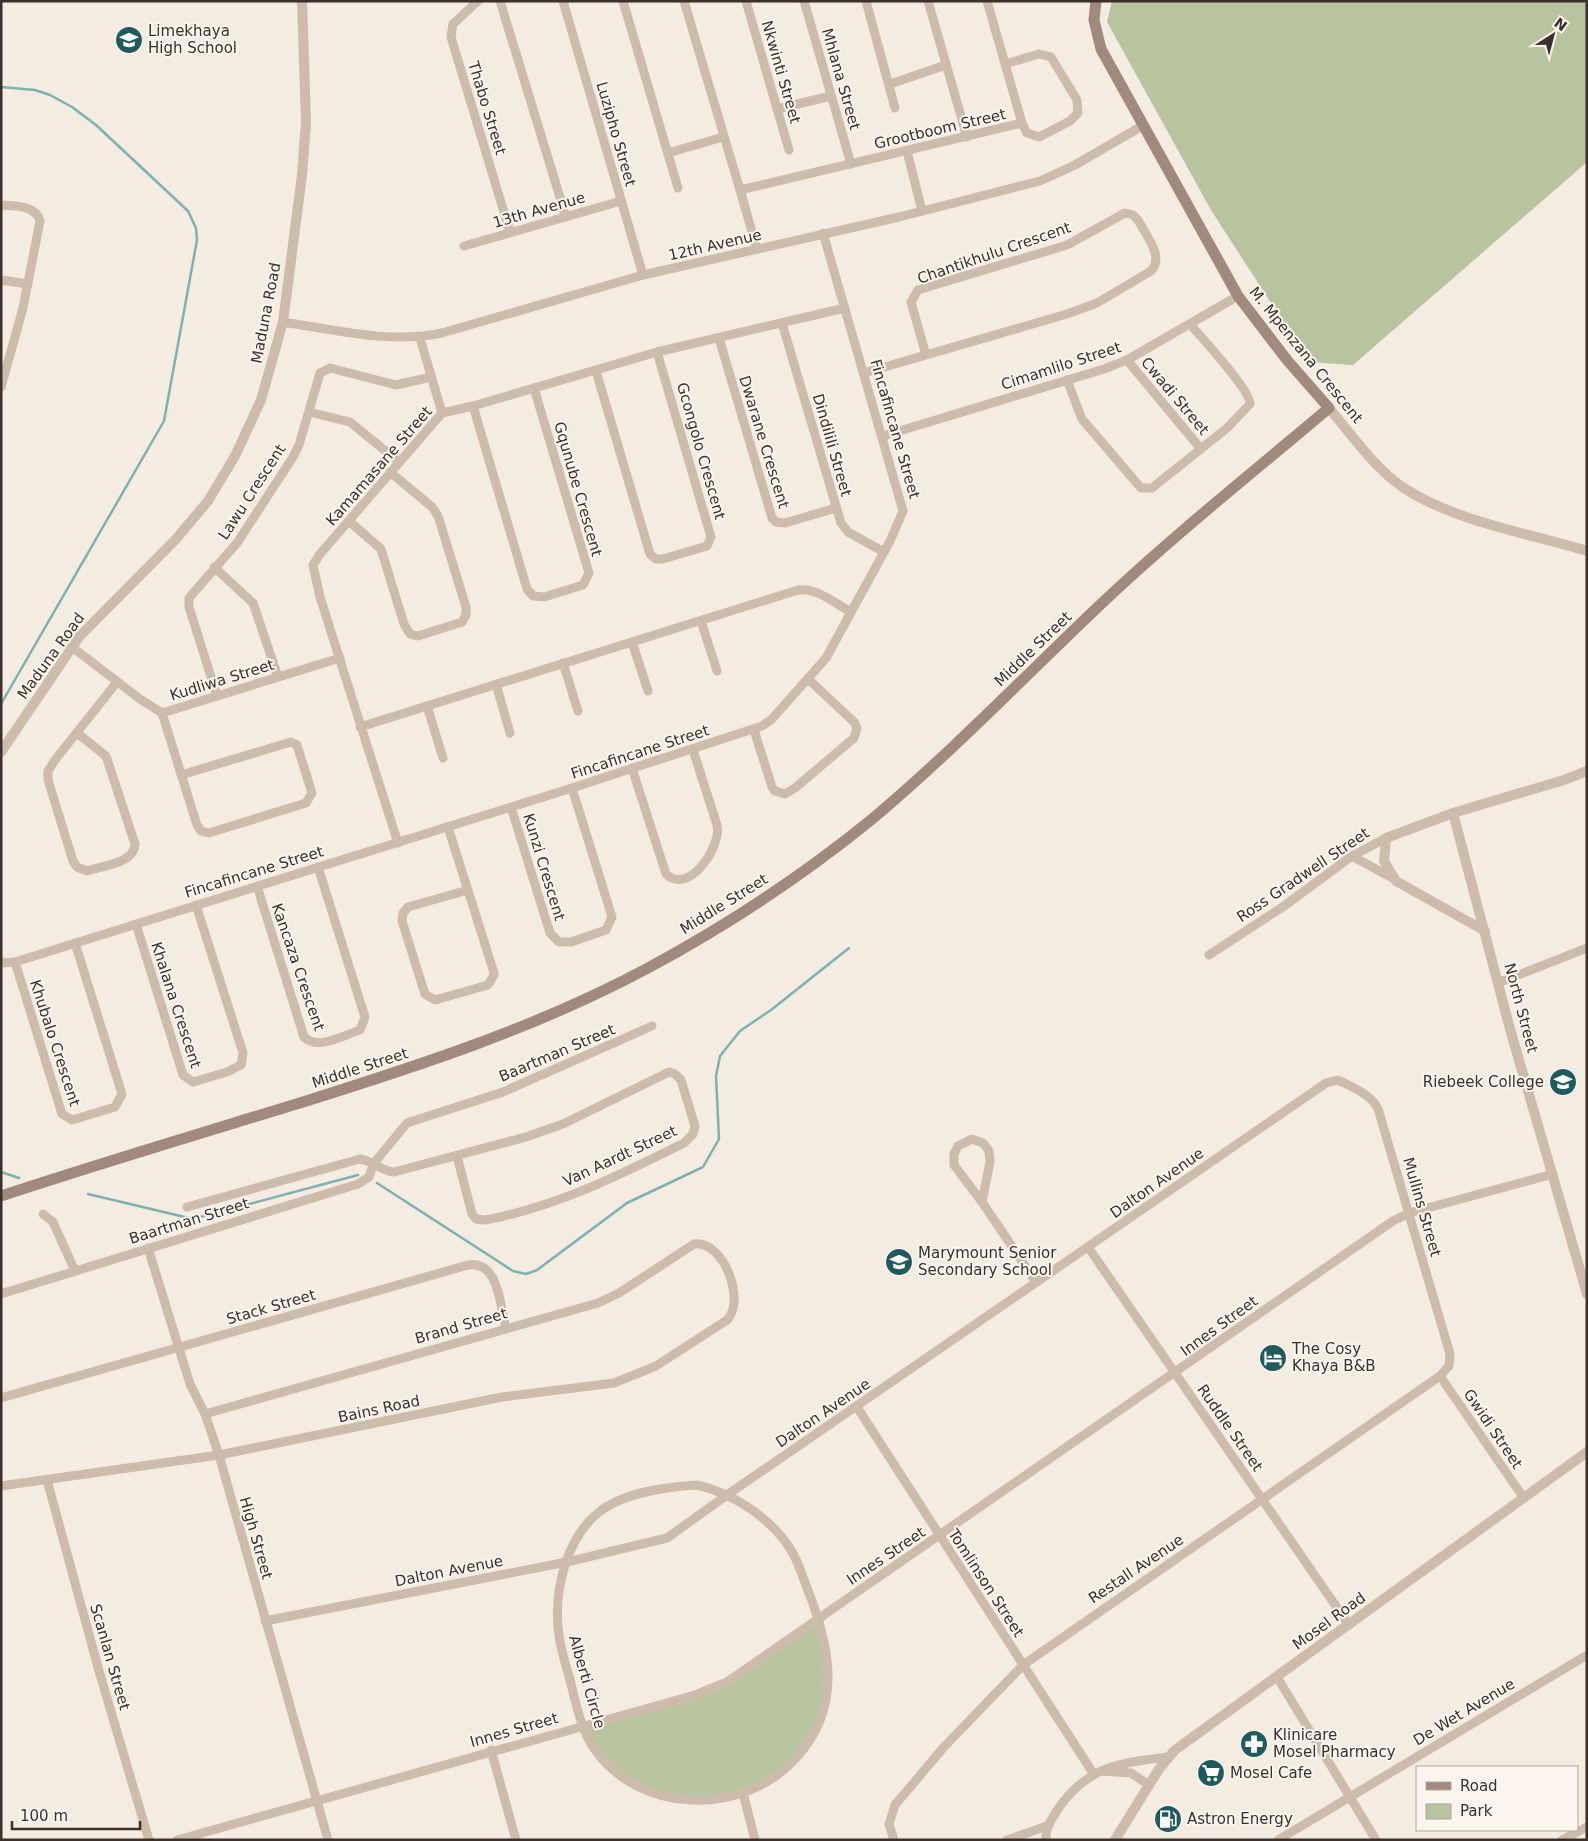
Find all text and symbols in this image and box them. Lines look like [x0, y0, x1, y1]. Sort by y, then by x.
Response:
north arrow [1528, 10, 1578, 60]
text: N [1551, 15, 1570, 34]
street label: Nkwinti Street [758, 18, 804, 126]
place label: Limekhaya High School [148, 22, 237, 57]
school or university icon: Limekhaya High School [114, 25, 144, 55]
street label: Mhlana Street [818, 26, 864, 132]
street label: Thabo Street [464, 58, 510, 157]
street label: Luzipho Street [592, 80, 640, 189]
street label: Grootboom Street [872, 105, 1008, 153]
street label: 13th Avenue [491, 188, 587, 232]
street label: Chantikhulu Crescent [915, 218, 1073, 288]
street label: 12th Avenue [667, 226, 763, 264]
street label: Maduna Road [247, 261, 285, 365]
street label: M. Mpenzana Crescent [1245, 283, 1367, 427]
street label: Cimamlilo Street [999, 338, 1123, 394]
street label: Cwadi Street [1137, 353, 1213, 439]
street label: Fincafincane Street [866, 357, 924, 501]
street label: Dwarane Crescent [735, 373, 793, 511]
street label: Gcongolo Crescent [673, 380, 729, 522]
street label: Dindilili Street [809, 392, 855, 499]
street label: Kamamasane Street [322, 402, 436, 529]
street label: Gqunube Crescent [550, 420, 606, 559]
street label: Lawu Crescent [214, 441, 290, 543]
street label: Middle Street [991, 608, 1075, 690]
street label: Maduna Road [14, 609, 88, 703]
street label: Kudliwa Street [168, 656, 277, 704]
street label: Fincafincane Street [569, 721, 711, 783]
street label: Kunzi Crescent [519, 811, 569, 923]
street label: Ross Gradwell Street [1233, 824, 1373, 926]
street label: Fincafincane Street [182, 842, 326, 902]
street label: Middle Street [677, 870, 771, 938]
street label: Kancaza Crescent [268, 901, 328, 1033]
street label: Khalana Crescent [147, 940, 205, 1070]
street label: North Street [1500, 961, 1542, 1055]
street label: Khubalo Crescent [26, 977, 84, 1109]
street label: Baartman Street [496, 1020, 618, 1086]
street label: Middle Street [310, 1044, 410, 1092]
school or university icon: Riebeek College [1548, 1067, 1578, 1097]
place label: Riebeek College [1423, 1073, 1544, 1091]
street label: Van Aardt Street [560, 1122, 680, 1190]
street label: Dalton Avenue [1107, 1144, 1207, 1222]
street label: Mullins Street [1399, 1155, 1445, 1259]
street label: Baartman Street [127, 1194, 251, 1248]
place label: Marymount Senior Secondary School [918, 1244, 1057, 1279]
school or university icon: Marymount Senior Secondary School [884, 1247, 914, 1277]
street label: Stack Street [224, 1286, 318, 1328]
street label: Innes Street [1177, 1292, 1261, 1360]
street label: Brand Street [413, 1304, 509, 1348]
place label: The Cosy Khaya B&B [1291, 1340, 1376, 1375]
hotel icon: The Cosy Khaya B&B [1258, 1343, 1288, 1373]
street label: Dalton Avenue [772, 1375, 874, 1451]
street label: Ruddle Street [1193, 1381, 1267, 1475]
street label: Gwidi Street [1460, 1386, 1526, 1472]
street label: Bains Road [336, 1392, 422, 1426]
street label: High Street [236, 1495, 276, 1581]
street label: Innes Street [843, 1523, 929, 1589]
street label: Tomlinson Street [944, 1525, 1028, 1640]
street label: Restall Avenue [1085, 1531, 1187, 1607]
street label: Dalton Avenue [393, 1552, 505, 1590]
street label: Mosel Road [1289, 1589, 1369, 1653]
street label: Scanlan Street [86, 1602, 134, 1712]
street label: Alberti Circle [565, 1633, 609, 1731]
street label: De Wet Avenue [1410, 1675, 1518, 1749]
street label: Innes Street [468, 1709, 560, 1751]
place label: Klinicare Mosel Pharmacy [1273, 1726, 1396, 1761]
pharmacy icon: Klinicare Mosel Pharmacy [1239, 1729, 1269, 1759]
supermarket icon: Mosel Cafe [1196, 1758, 1226, 1788]
place label: Mosel Cafe [1230, 1764, 1312, 1782]
legend [1416, 1766, 1578, 1831]
text: Road [1460, 1777, 1498, 1795]
scale bar [12, 1798, 140, 1830]
text: Park [1460, 1802, 1493, 1820]
fuel station icon: Astron Energy [1153, 1804, 1183, 1834]
text: 100 m [20, 1807, 68, 1825]
place label: Astron Energy [1187, 1810, 1293, 1828]

